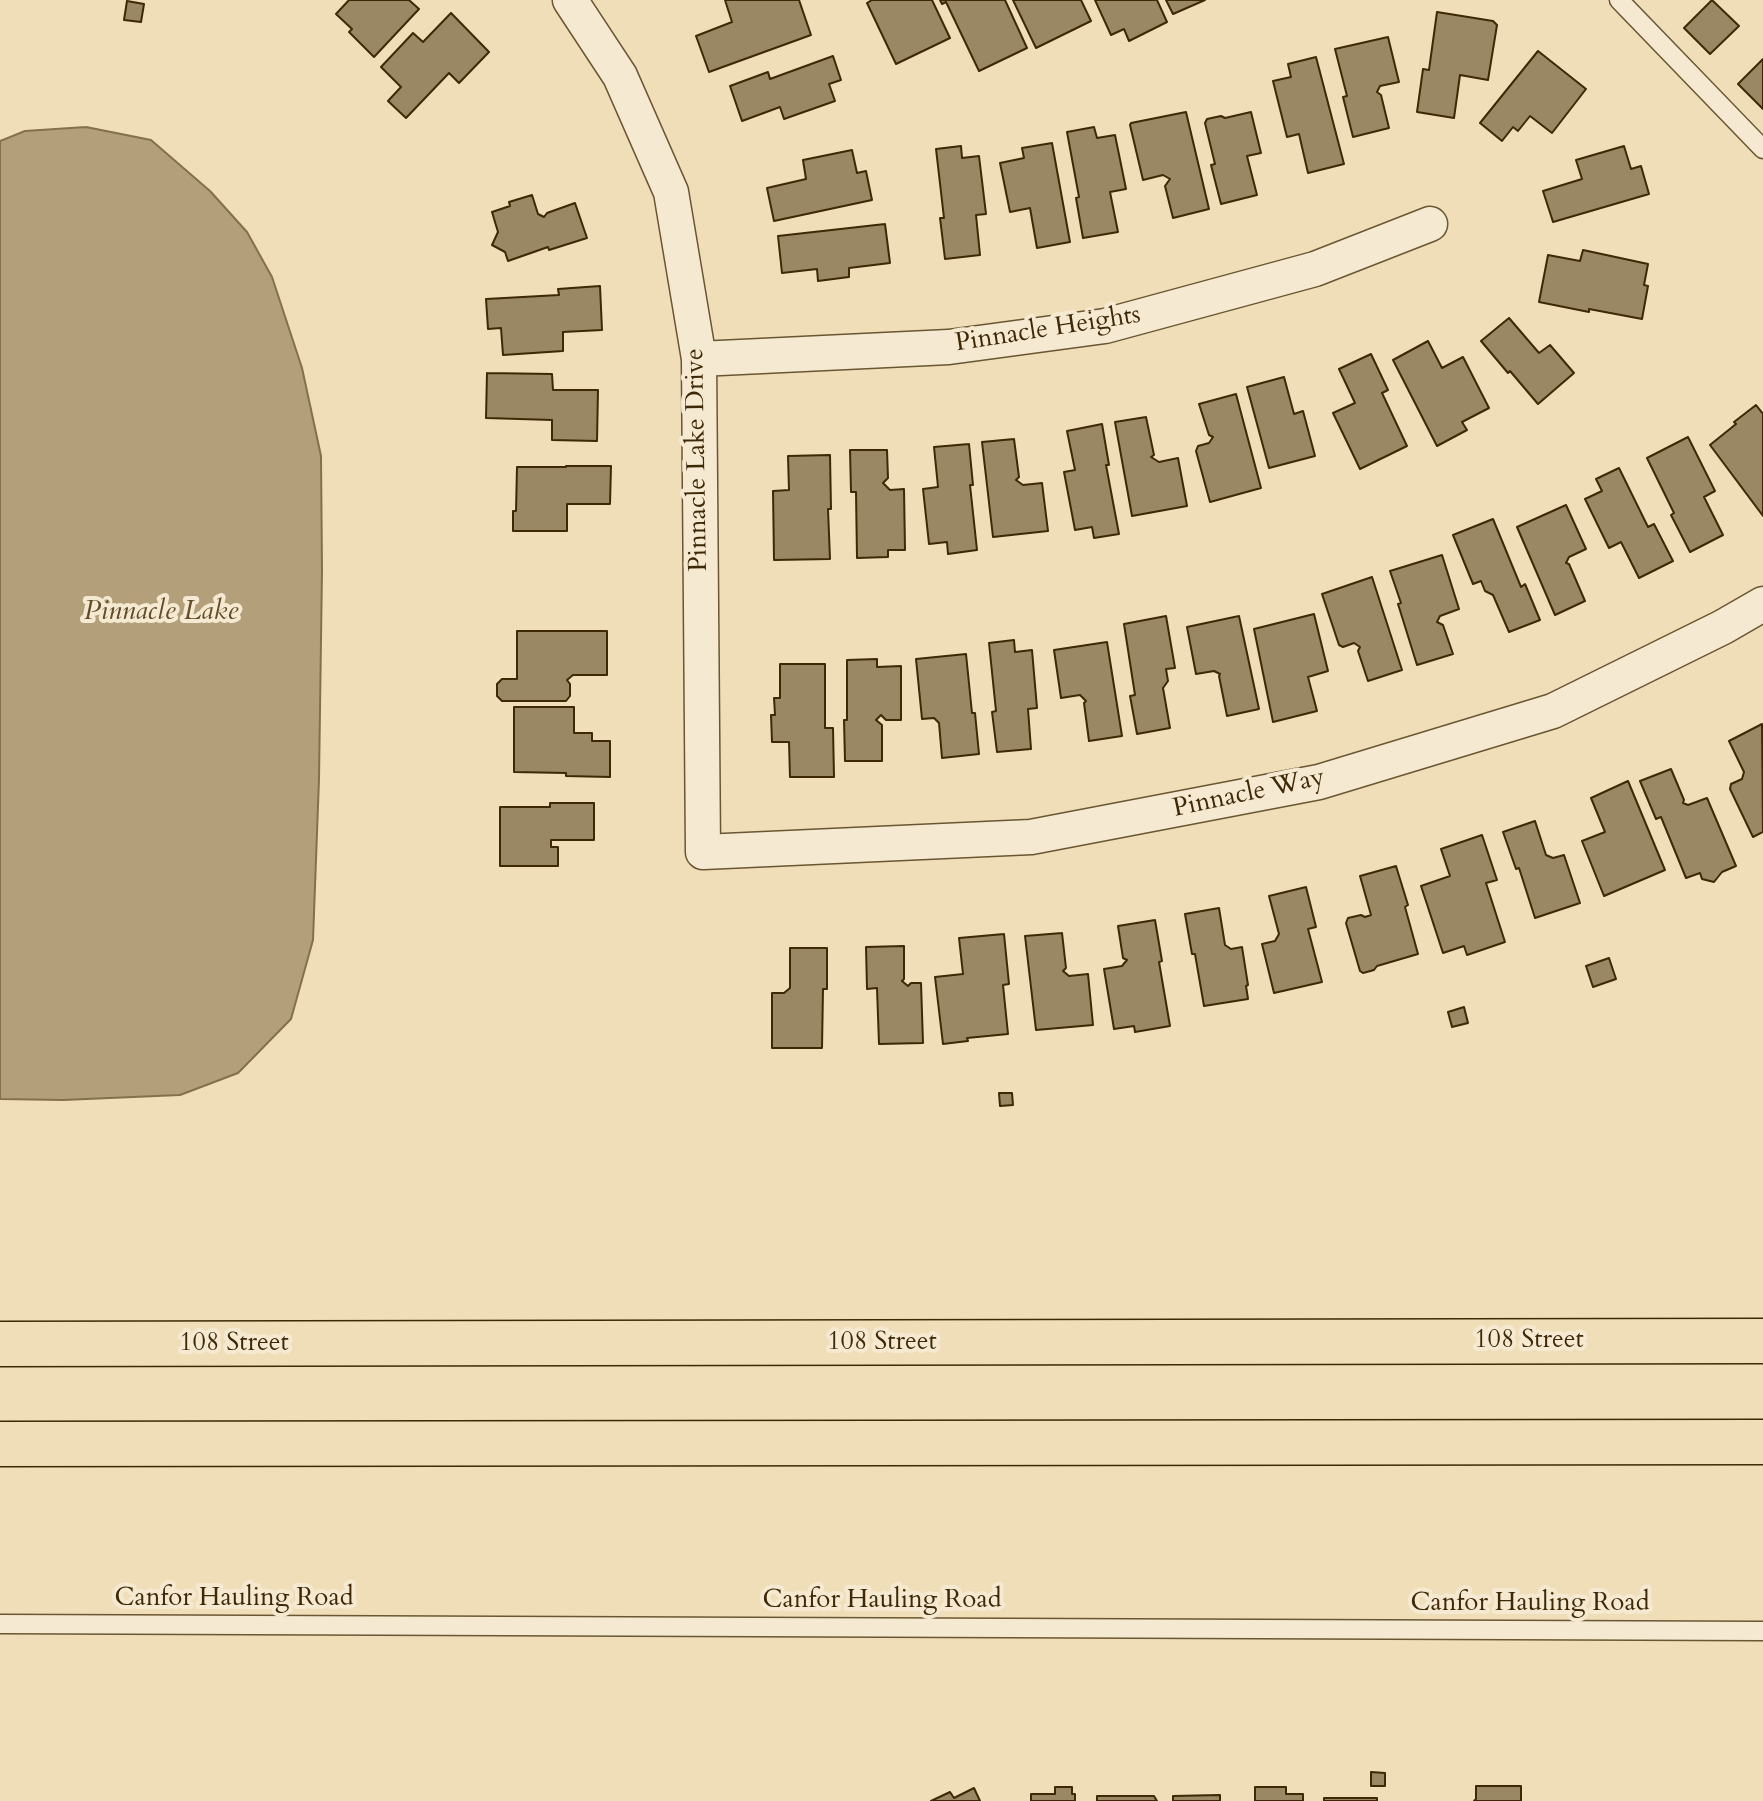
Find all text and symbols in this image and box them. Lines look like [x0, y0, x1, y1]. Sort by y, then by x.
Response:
street label: Pinnacle Heights [953, 300, 1143, 360]
street label: Pinnacle Lake Drive [680, 348, 716, 572]
water label: Pinnacle Lake [84, 596, 238, 630]
street label: Pinnacle Way [1170, 763, 1328, 825]
street label: 108 Street [1474, 1325, 1584, 1357]
street label: 108 Street [827, 1327, 937, 1359]
street label: 108 Street [179, 1328, 289, 1360]
street label: Canfor Hauling Road [115, 1583, 353, 1615]
street label: Canfor Hauling Road [763, 1585, 1001, 1617]
street label: Canfor Hauling Road [1411, 1588, 1649, 1620]

